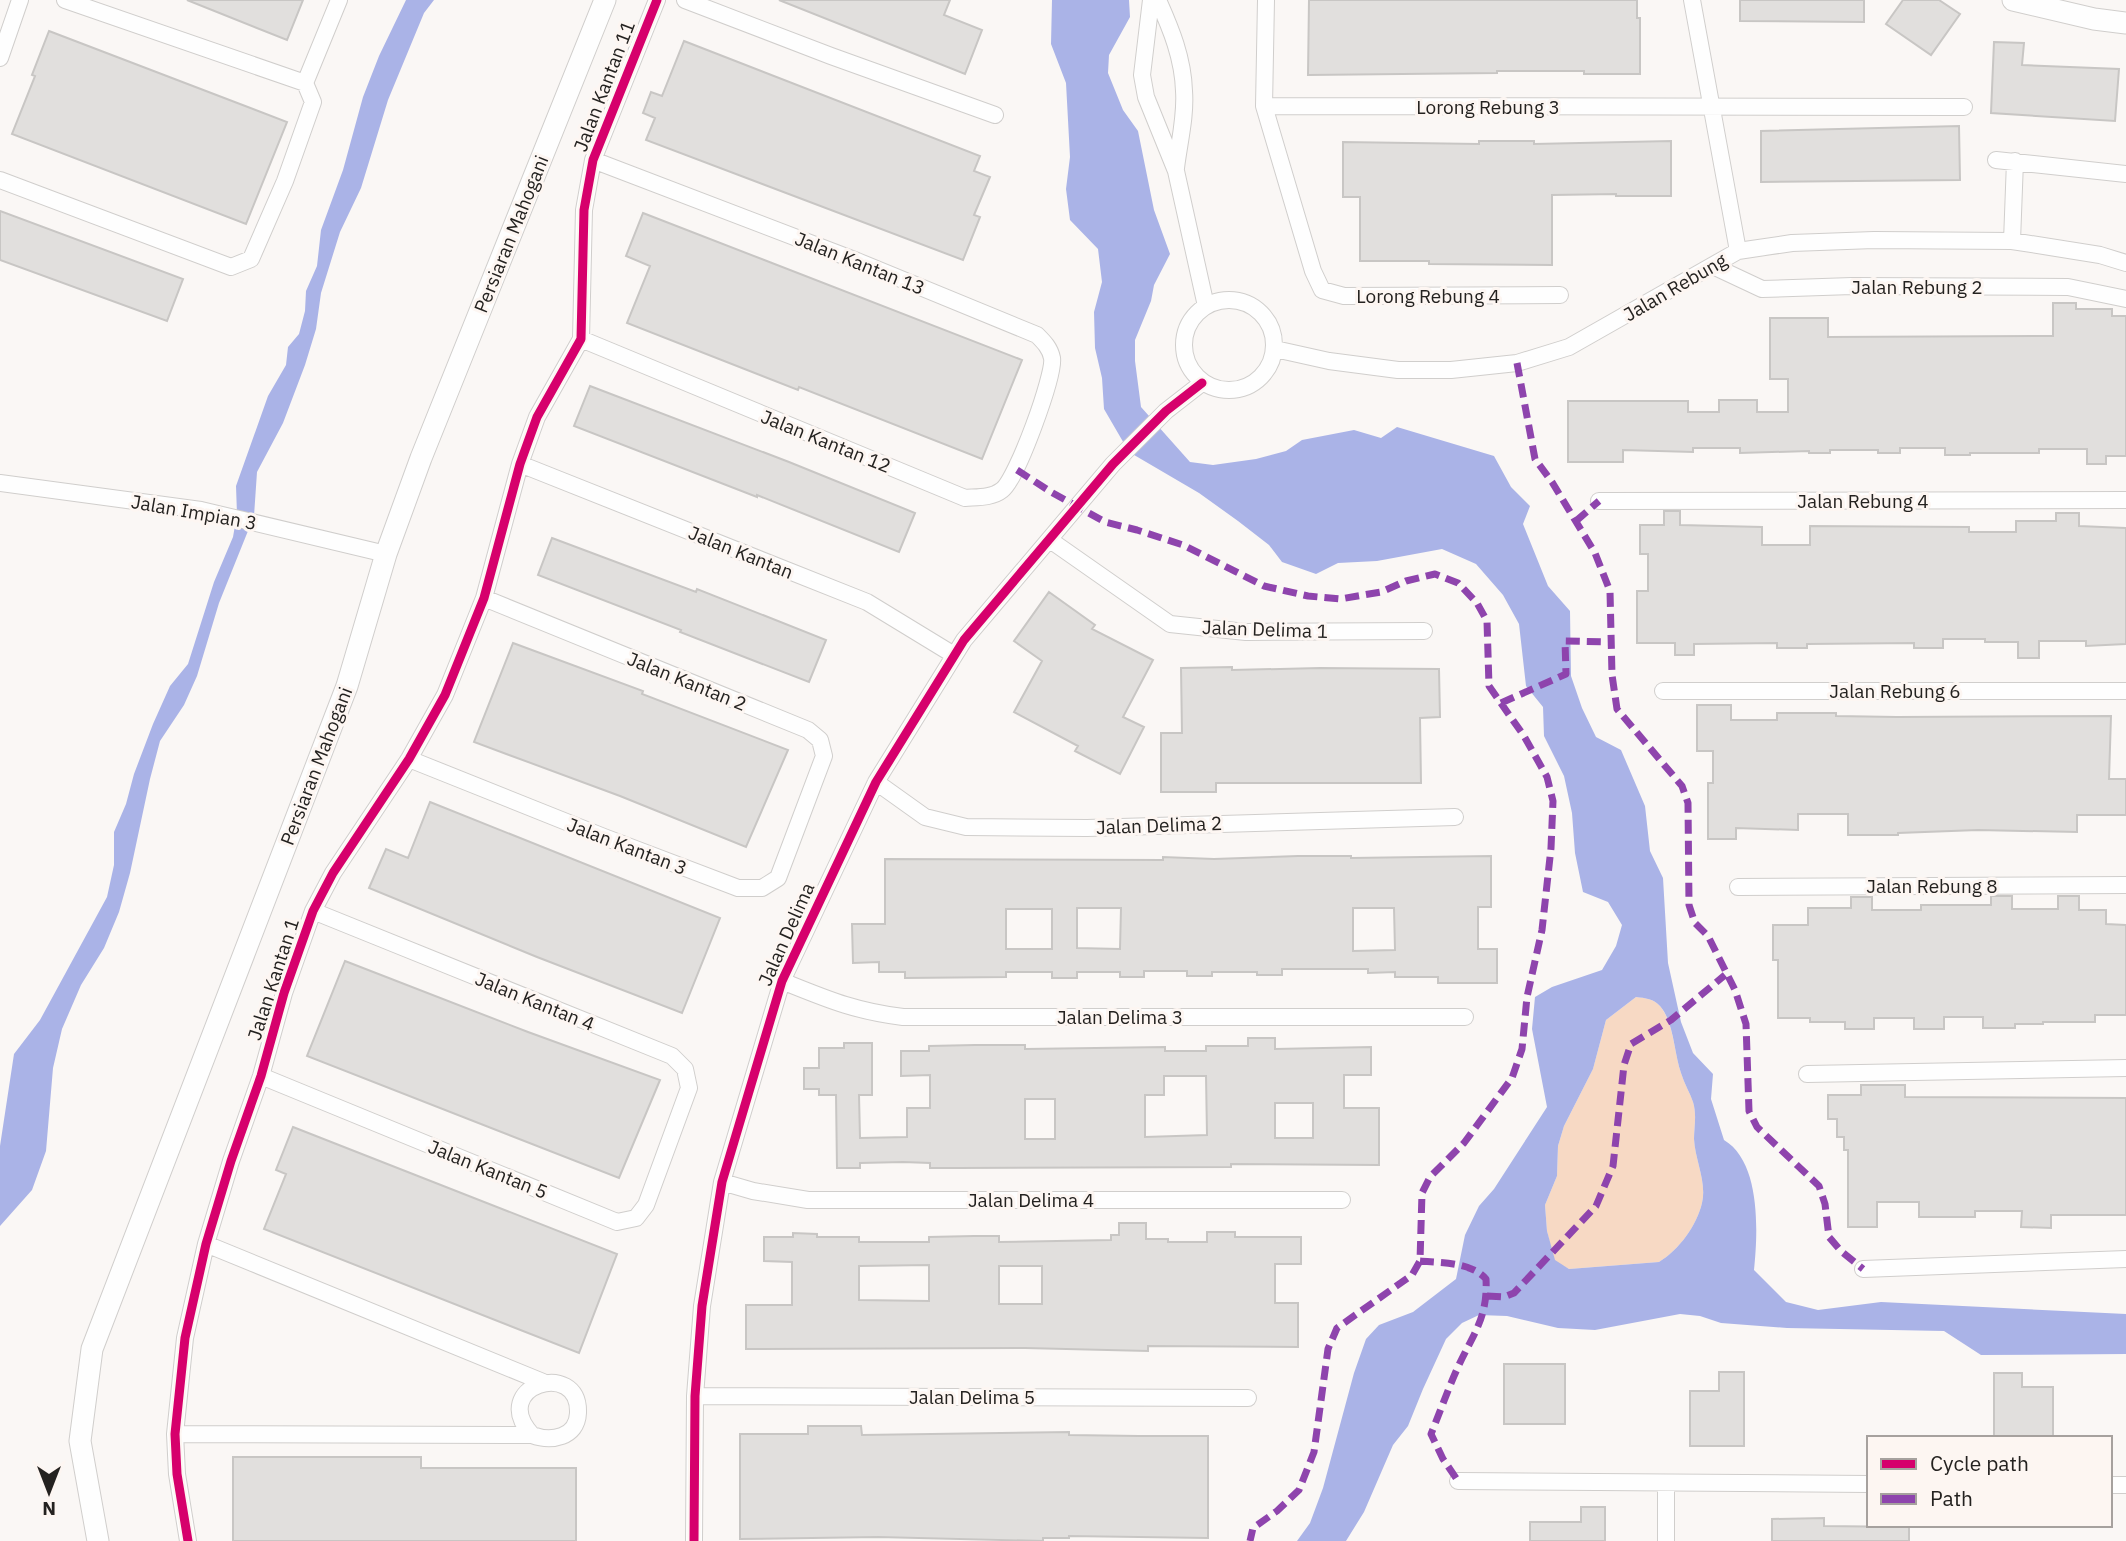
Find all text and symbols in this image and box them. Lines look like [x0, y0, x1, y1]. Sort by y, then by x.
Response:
street label: Jalan Kantan 11 [568, 17, 640, 155]
street label: Lorong Rebung 3 [1416, 95, 1560, 119]
street label: Persiaran Mahogani [468, 152, 554, 316]
street label: Jalan Kantan 13 [792, 226, 928, 300]
street label: Jalan Rebung [1619, 248, 1731, 326]
street label: Jalan Rebung 2 [1851, 275, 1983, 299]
street label: Lorong Rebung 4 [1356, 284, 1500, 308]
street label: Jalan Kantan 12 [758, 404, 894, 478]
street label: Jalan Impian 3 [129, 489, 259, 535]
street label: Jalan Rebung 4 [1797, 489, 1929, 513]
street label: Jalan Kantan [685, 520, 797, 584]
street label: Jalan Delima 1 [1202, 615, 1328, 643]
street label: Jalan Kantan 2 [624, 646, 750, 716]
street label: Jalan Rebung 6 [1829, 679, 1961, 703]
street label: Persiaran Mahogani [275, 683, 357, 849]
street label: Jalan Delima 2 [1096, 811, 1222, 839]
street label: Jalan Kantan 3 [564, 812, 690, 880]
street label: Jalan Rebung 8 [1866, 874, 1998, 898]
street label: Jalan Delima [753, 879, 819, 989]
street label: Jalan Kantan 1 [242, 915, 304, 1043]
street label: Jalan Kantan 4 [472, 966, 598, 1036]
street label: Jalan Delima 3 [1057, 1005, 1183, 1029]
street label: Jalan Kantan 5 [425, 1134, 551, 1204]
street label: Jalan Delima 4 [968, 1188, 1094, 1212]
street label: Jalan Delima 5 [909, 1385, 1035, 1409]
legend [1867, 1436, 2112, 1527]
text: Cycle path [1930, 1449, 2029, 1477]
north arrow [14, 1457, 84, 1527]
text: Path [1930, 1484, 1973, 1512]
text: N [42, 1497, 56, 1521]

